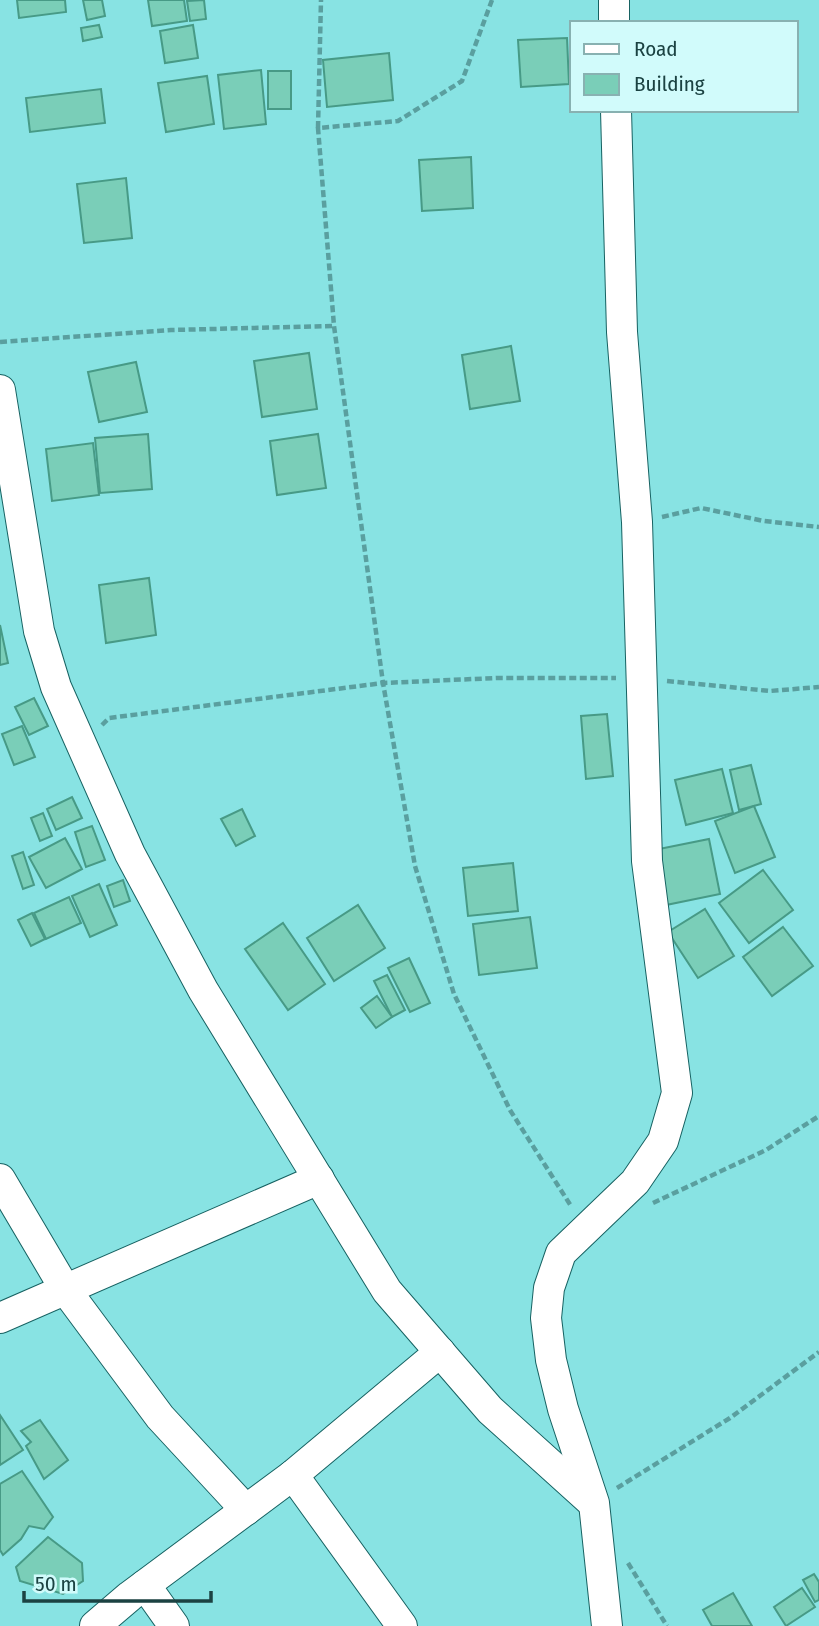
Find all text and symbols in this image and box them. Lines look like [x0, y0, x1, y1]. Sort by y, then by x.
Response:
legend [570, 21, 798, 112]
text: Road [634, 36, 678, 62]
text: Building [634, 71, 705, 97]
scale bar [24, 1560, 212, 1604]
text: 50 m [35, 1571, 77, 1597]

